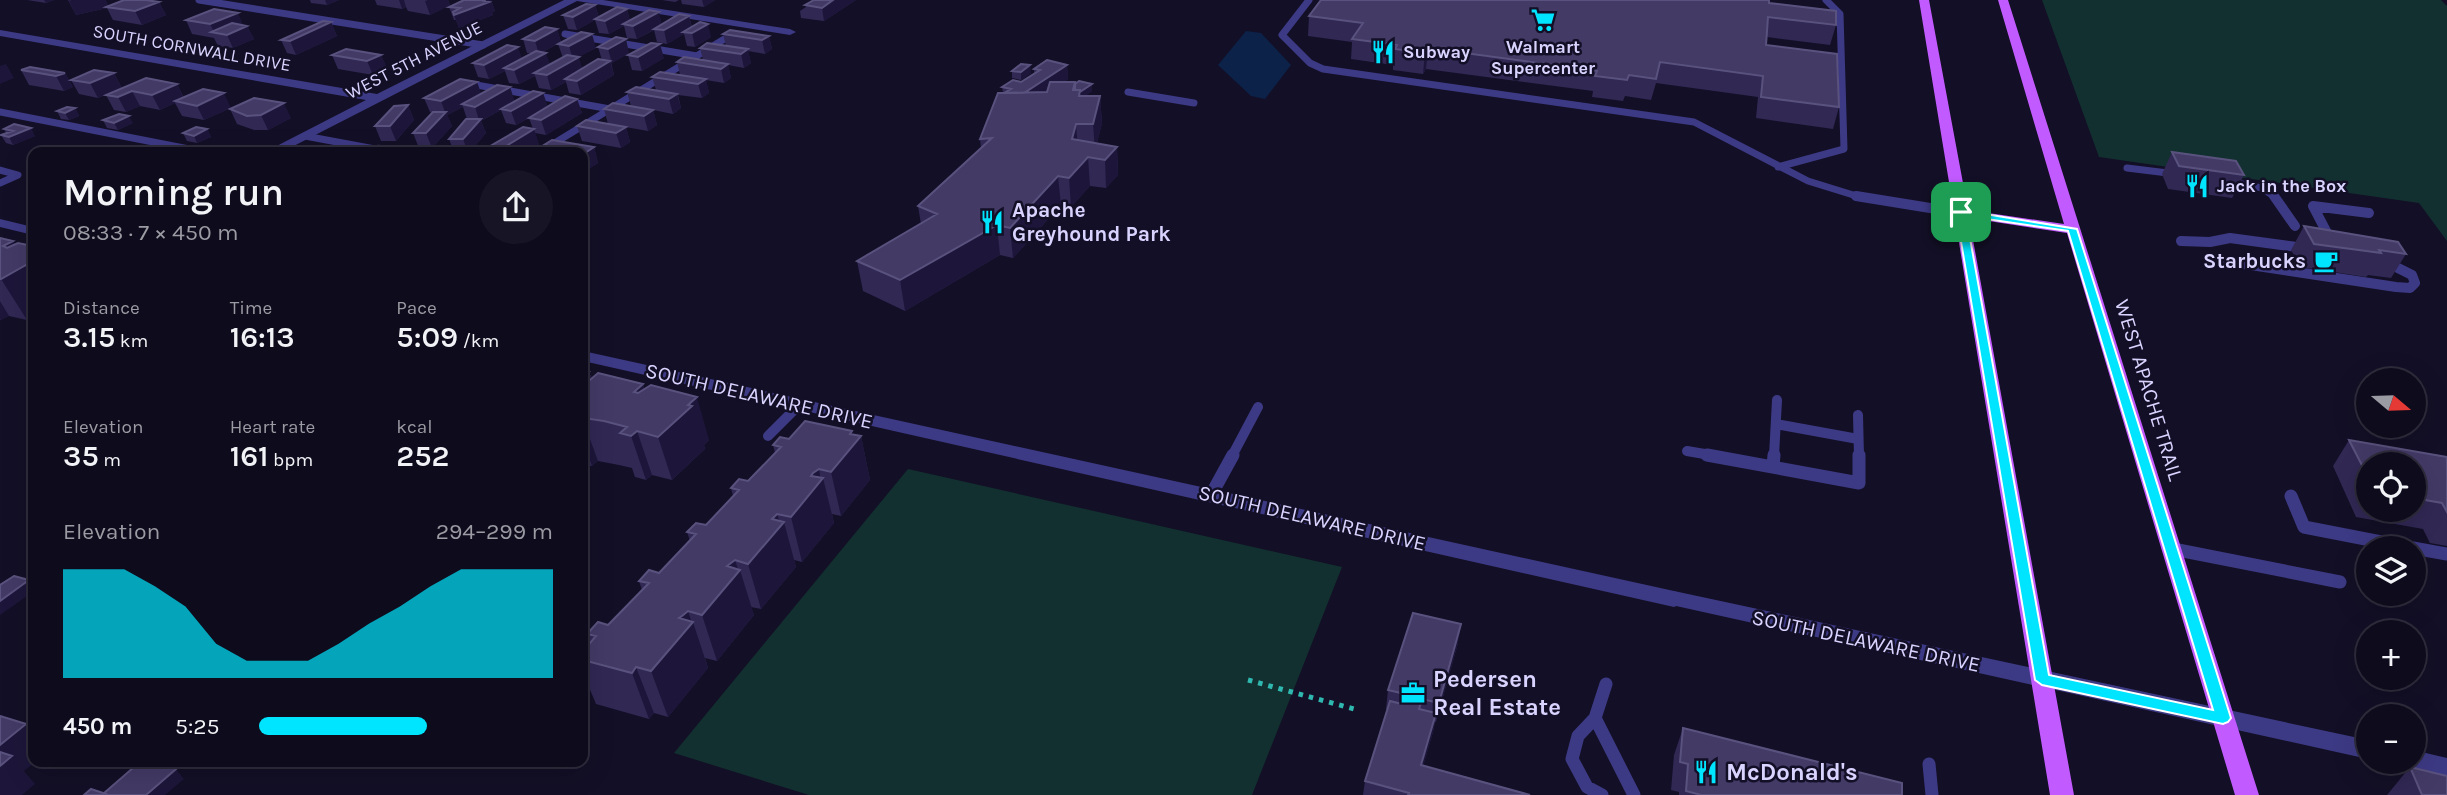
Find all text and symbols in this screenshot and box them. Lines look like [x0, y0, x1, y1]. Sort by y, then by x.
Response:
supermarket icon: Walmart Supercenter [1529, 6, 1557, 34]
street label: WEST 5TH AVENUE [342, 16, 486, 104]
street label: SOUTH CORNWALL DRIVE [91, 20, 293, 76]
place label: Walmart Supercenter [1491, 36, 1595, 79]
restaurant icon: Subway [1369, 38, 1397, 66]
place label: Subway [1403, 41, 1470, 63]
text: Morning run [63, 170, 284, 215]
button: share [479, 170, 553, 244]
restaurant icon: Jack in the Box [2183, 172, 2211, 200]
place label: Jack in the Box [2217, 175, 2346, 197]
pin [1931, 182, 1991, 242]
icon: arrive [1942, 193, 1980, 231]
place label: Apache Greyhound Park [1012, 198, 1171, 246]
restaurant icon: Apache Greyhound Park [978, 208, 1006, 236]
text: 08:33 · 7 × 450 m [63, 219, 239, 246]
cafe icon: Starbucks [2312, 247, 2340, 275]
place label: Starbucks [2203, 249, 2306, 273]
street label: WEST APACHE TRAIL [2110, 296, 2188, 484]
text: Distance [63, 297, 140, 319]
text: Time [230, 297, 272, 319]
text: Pace [396, 297, 437, 319]
text: 3.15 [63, 319, 115, 355]
text: 16:13 [230, 319, 295, 355]
text: 5:09 [396, 319, 458, 355]
text: km [115, 330, 148, 352]
text: /km [458, 330, 499, 352]
street label: SOUTH DELAWARE DRIVE [643, 358, 875, 434]
north arrow [2356, 368, 2426, 438]
map controls [2356, 368, 2426, 774]
text: Elevation [63, 416, 143, 438]
text: Heart rate [230, 416, 315, 438]
text: kcal [396, 416, 433, 438]
text: 35 [63, 438, 99, 474]
text: 161 [230, 438, 269, 474]
text: 252 [396, 438, 450, 474]
text: m [99, 449, 121, 471]
text: bpm [269, 449, 313, 471]
button: locate [2356, 452, 2426, 522]
street label: SOUTH DELAWARE DRIVE [1196, 480, 1428, 556]
text: Elevation [63, 518, 160, 545]
text: 294–299 m [436, 518, 553, 545]
button: layers [2356, 536, 2426, 606]
street label: SOUTH DELAWARE DRIVE [1750, 605, 1982, 677]
button: + [2356, 620, 2426, 690]
place label: Pedersen Real Estate [1433, 665, 1561, 721]
office icon: Pedersen Real Estate [1399, 679, 1427, 707]
button: − [2356, 704, 2426, 774]
text: 450 m [63, 713, 132, 740]
text: 5:25 [175, 713, 220, 740]
restaurant icon: McDonald's [1692, 758, 1720, 786]
place label: McDonald's [1726, 758, 1858, 786]

